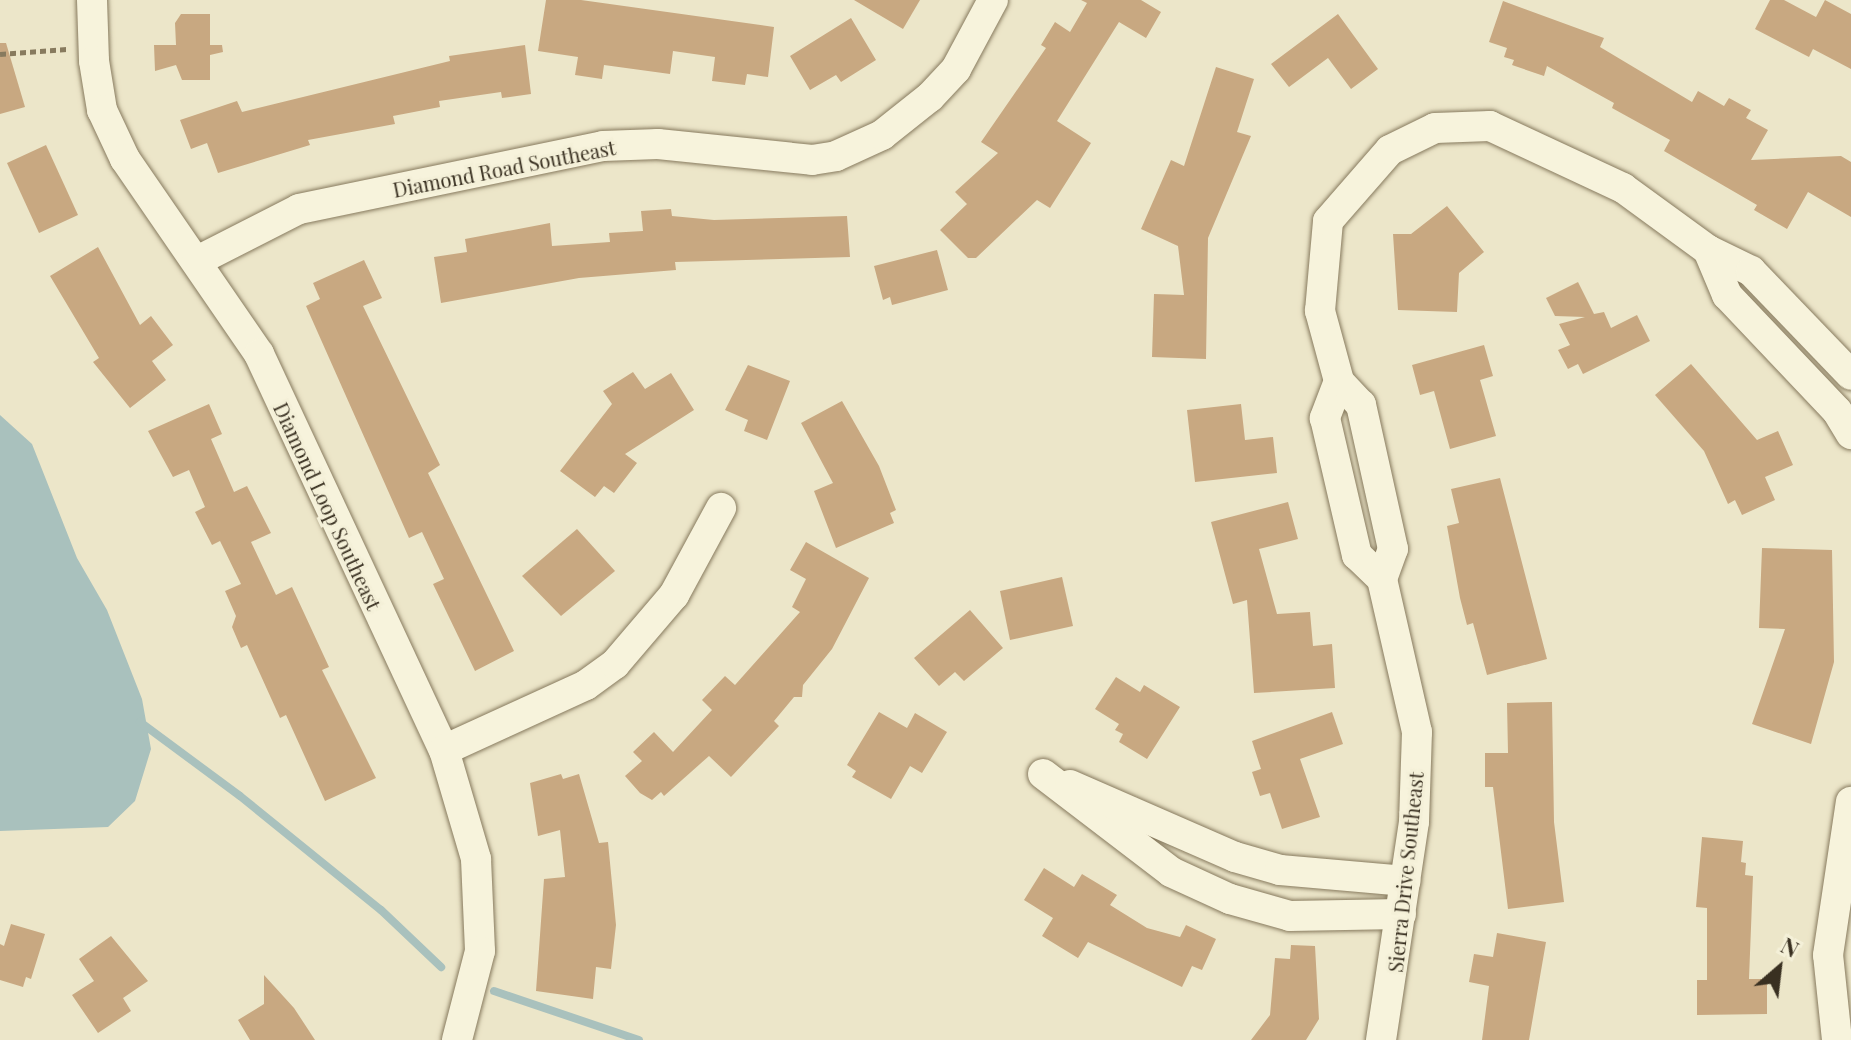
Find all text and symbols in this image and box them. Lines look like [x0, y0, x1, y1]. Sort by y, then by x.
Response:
street label: Diamond Road Southeast [391, 135, 617, 201]
street label: Diamond Loop Southeast [269, 398, 387, 614]
street label: Sierra Drive Southeast [1383, 770, 1427, 974]
north arrow [1739, 928, 1819, 1008]
text: N [1776, 930, 1804, 964]

